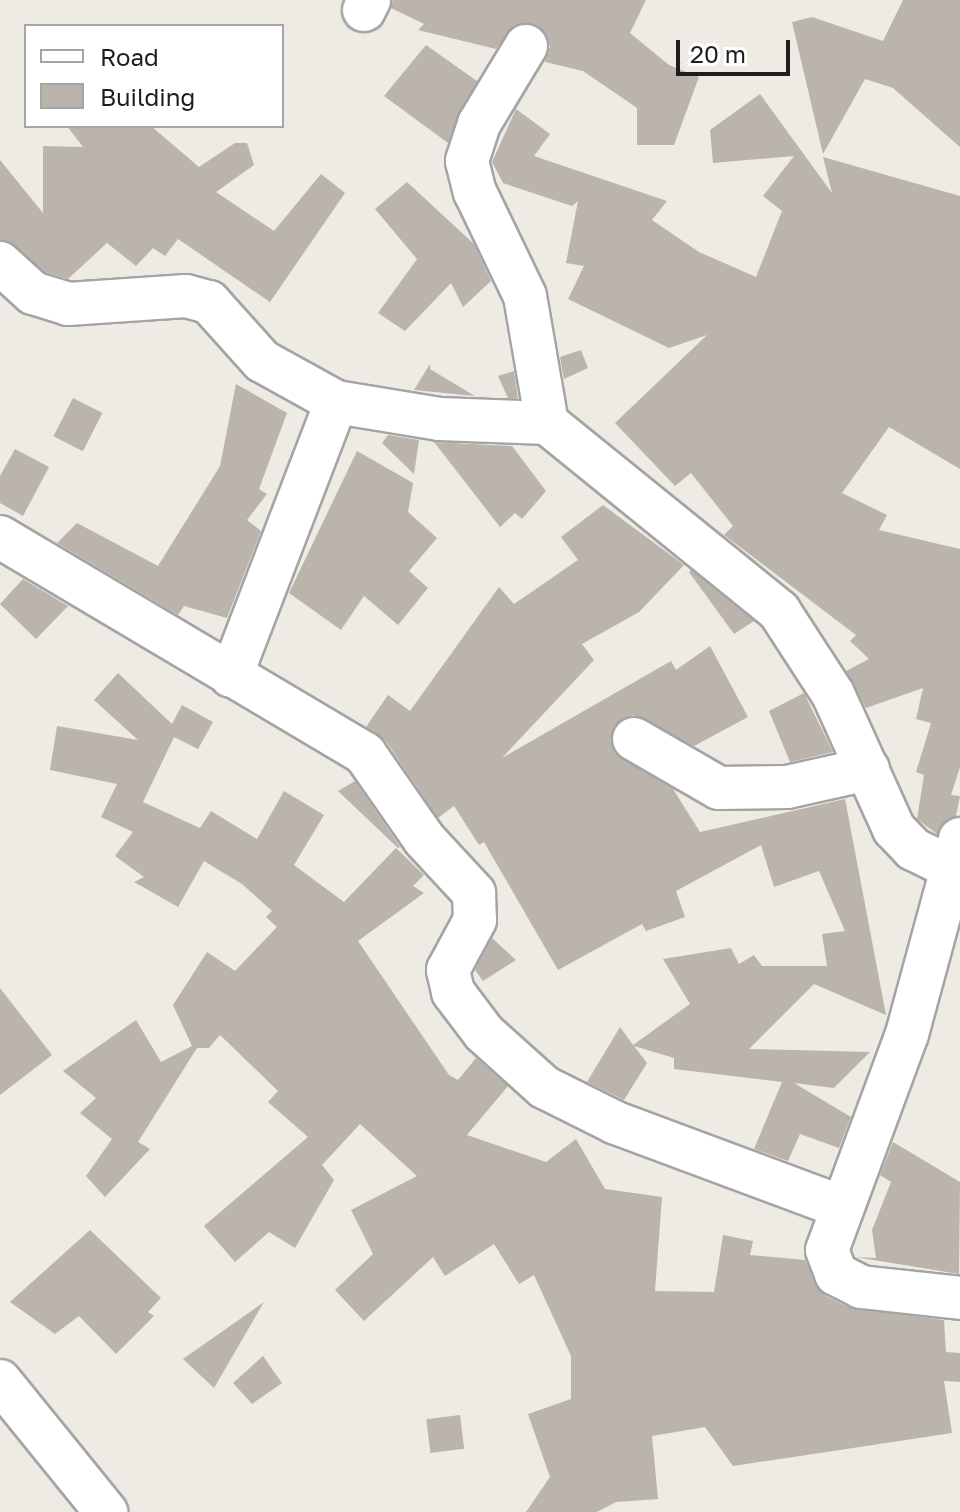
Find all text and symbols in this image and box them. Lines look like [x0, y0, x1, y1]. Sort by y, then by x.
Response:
legend [24, 24, 284, 128]
scale bar [680, 24, 794, 74]
text: 20 m [690, 39, 746, 68]
text: Road [100, 42, 159, 71]
text: Building [100, 82, 195, 111]

